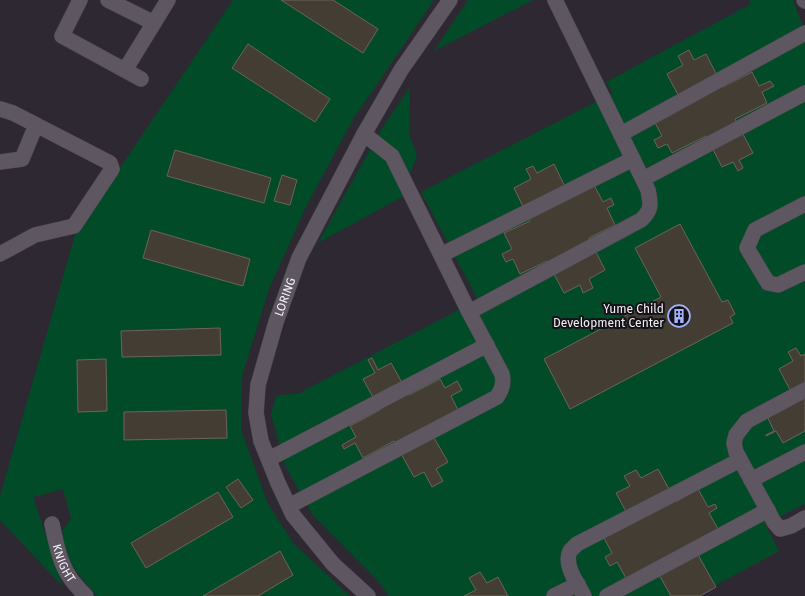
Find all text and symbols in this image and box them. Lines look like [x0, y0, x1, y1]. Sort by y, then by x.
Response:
street label: LORING [272, 276, 298, 318]
place label: Yume Child Development Center [553, 302, 664, 330]
building icon: Yume Child Development Center [666, 303, 692, 329]
street label: KNIGHT [50, 542, 79, 586]

